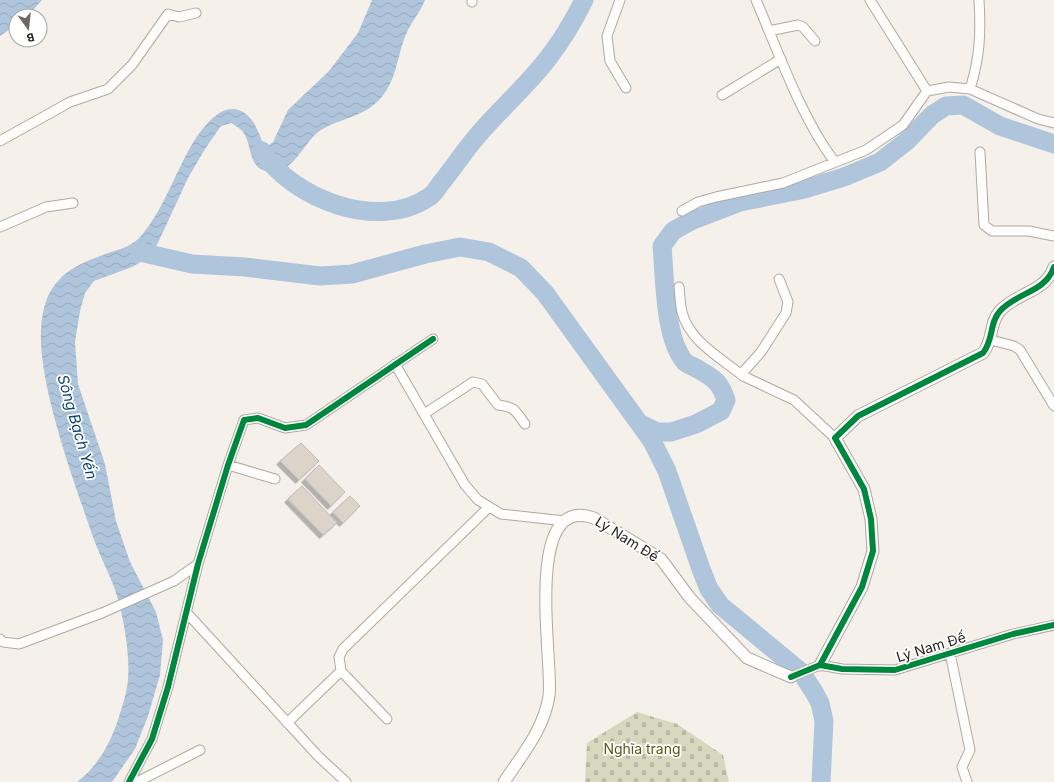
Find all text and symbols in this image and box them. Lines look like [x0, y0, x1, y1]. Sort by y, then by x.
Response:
north arrow [8, 8, 48, 48]
text: B [25, 30, 36, 45]
water label: Sông Bạch Yến [53, 372, 102, 482]
street label: Lý Nam Đế [592, 512, 662, 565]
street label: Lý Nam Đế [894, 628, 968, 665]
park label: Nghĩa trang [603, 740, 681, 757]

